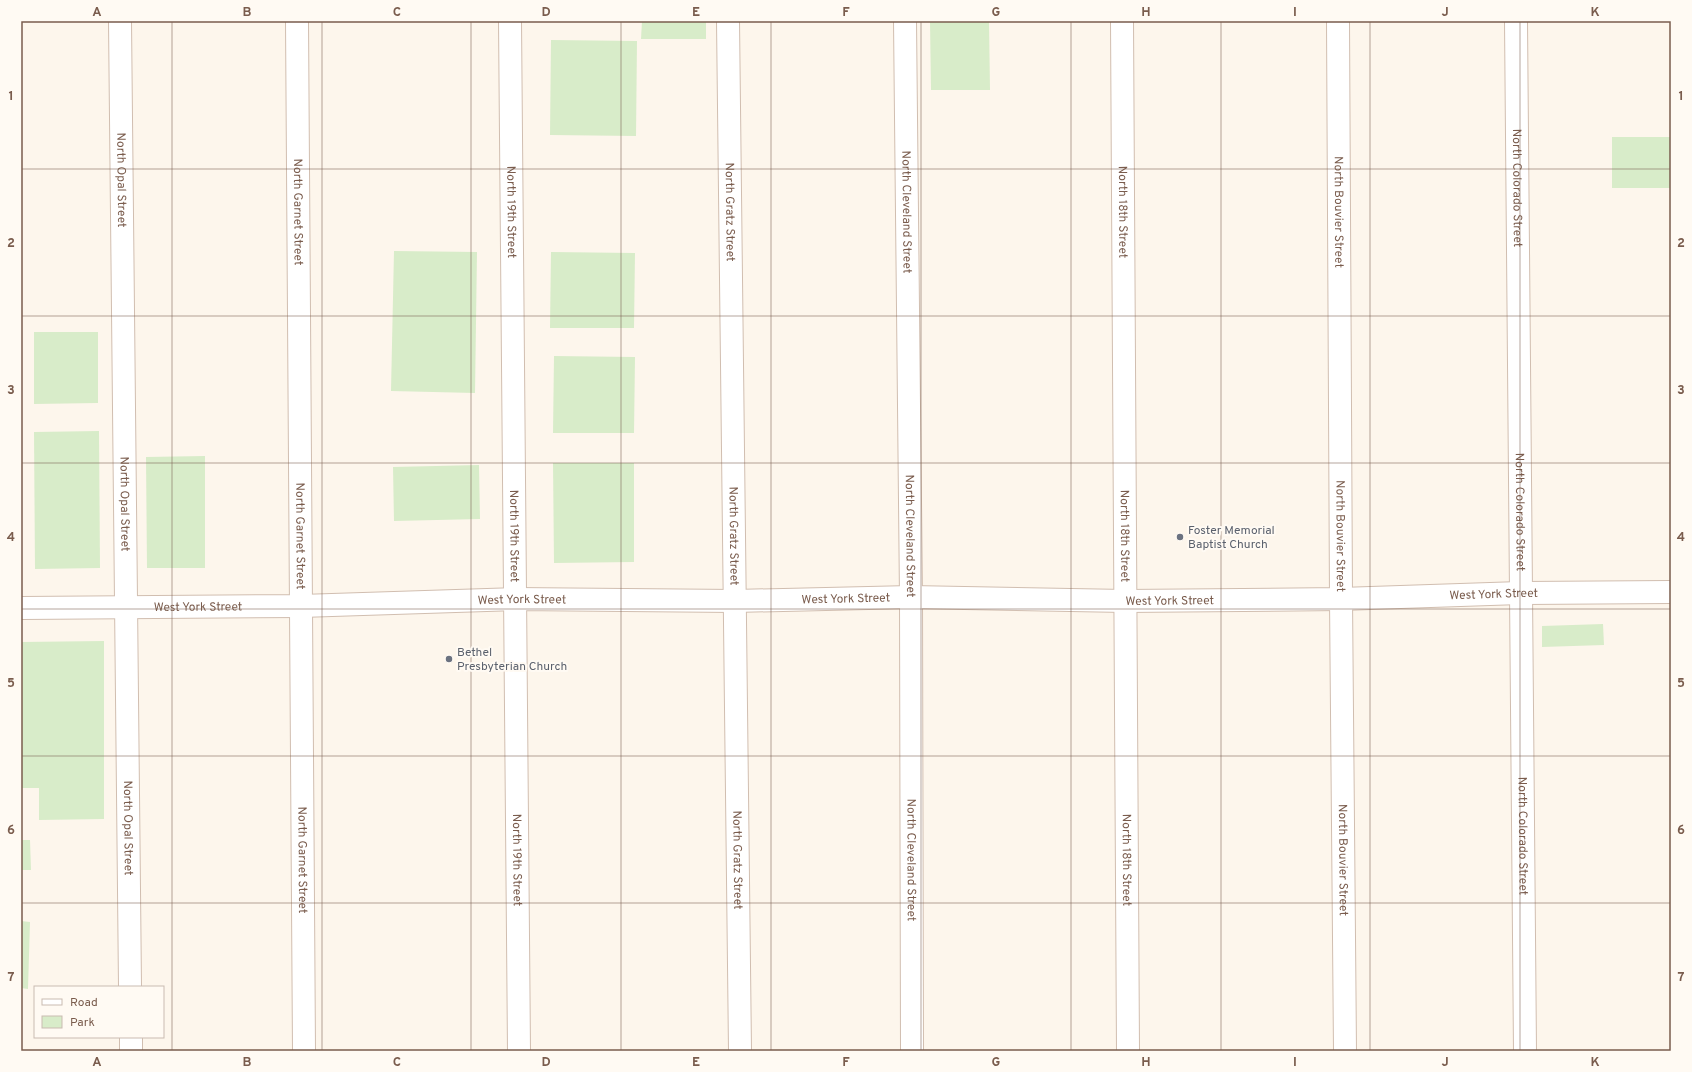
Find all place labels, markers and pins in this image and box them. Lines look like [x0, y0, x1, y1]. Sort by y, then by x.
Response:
place label: Foster Memorial Baptist Church [1188, 523, 1275, 553]
marker: Foster Memorial Baptist Church [1175, 532, 1185, 542]
place label: Bethel Presbyterian Church [457, 645, 567, 675]
marker: Bethel Presbyterian Church [444, 654, 454, 664]

